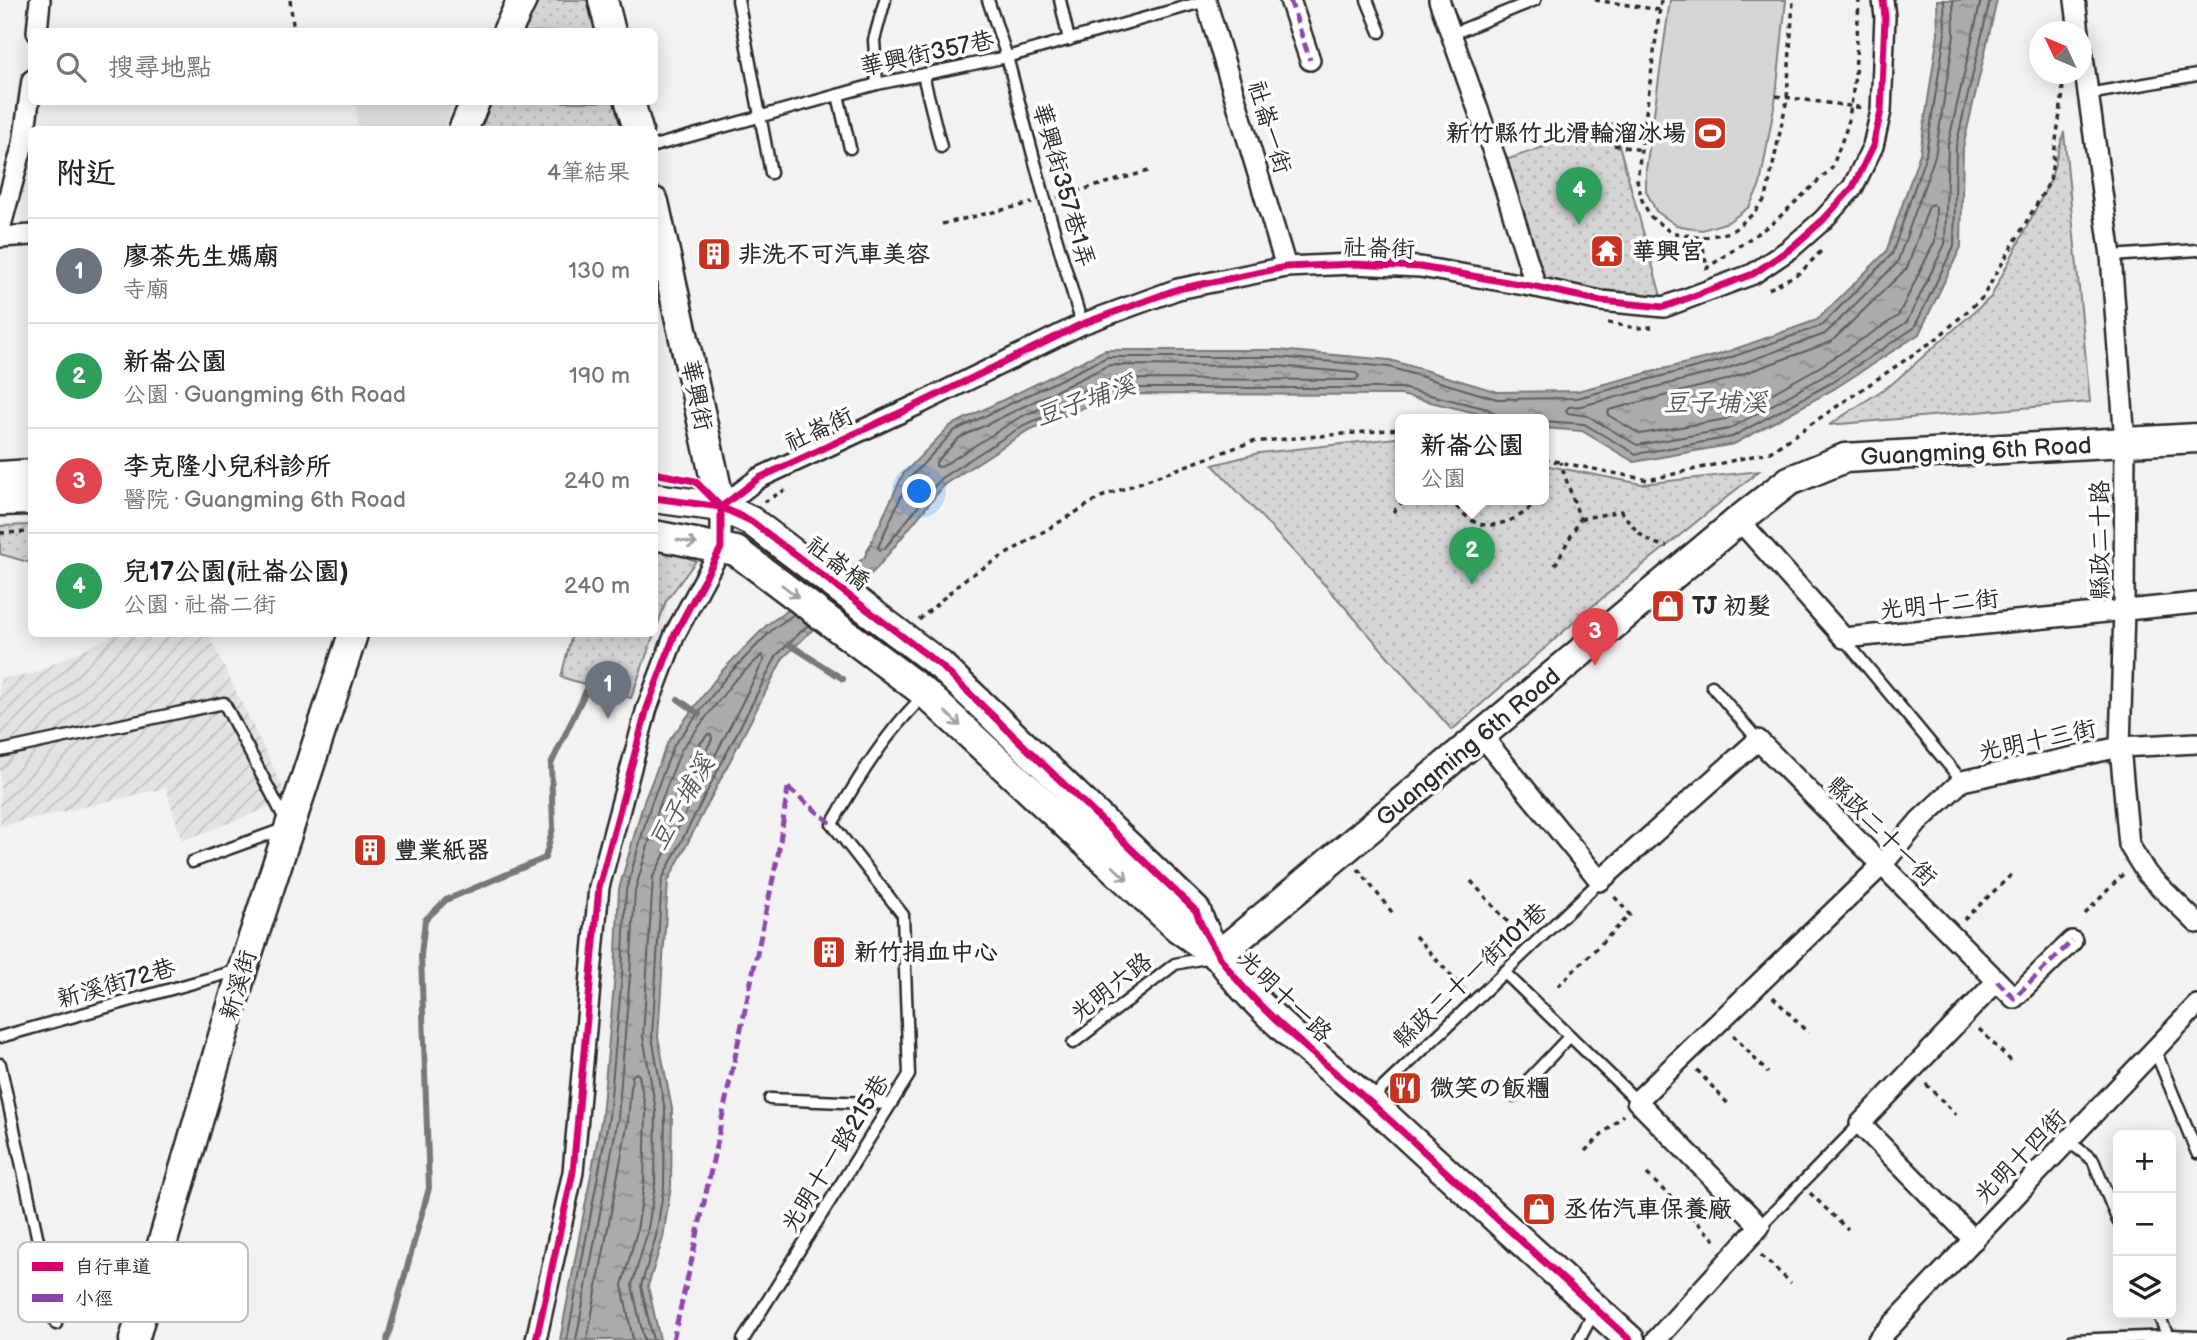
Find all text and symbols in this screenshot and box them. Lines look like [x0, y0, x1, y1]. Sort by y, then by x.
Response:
north arrow [2029, 21, 2092, 84]
street label: 華興街357巷 [857, 25, 997, 82]
search box [28, 28, 658, 105]
icon: search [52, 48, 90, 86]
text: 搜尋地點 [108, 53, 212, 84]
street label: 社崙一街 [1242, 77, 1297, 177]
street label: 華興街357巷1弄 [1026, 100, 1101, 271]
sports icon: 新竹縣竹北滑輪溜冰場 [1691, 114, 1729, 152]
place label: 新竹縣竹北滑輪溜冰場 [1446, 119, 1686, 148]
text: 附近 [56, 156, 116, 192]
text: 4筆結果 [547, 159, 630, 187]
pin: 4 [1556, 167, 1602, 225]
temple icon: 華興宮 [1588, 232, 1626, 270]
street label: 社崙街 [1342, 233, 1415, 264]
building icon: 非洗不可汽車美容 [695, 235, 733, 273]
place label: 華興宮 [1632, 237, 1704, 266]
place label: 非洗不可汽車美容 [738, 240, 930, 269]
text: 廖茶先生媽廟 [123, 242, 279, 273]
text: 1 [74, 257, 84, 285]
text: 130 m [568, 257, 630, 285]
text: 寺廟 [123, 276, 169, 304]
text: 新崙公園 [123, 347, 227, 378]
street label: 華興街 [675, 357, 718, 433]
text: 2 [72, 362, 86, 390]
text: 190 m [569, 362, 630, 390]
water label: 豆子埔溪 [1031, 369, 1142, 433]
text: 公園 · Guangming 6th Road [123, 381, 406, 409]
water label: 豆子埔溪 [1663, 388, 1769, 419]
street label: 社崙街 [780, 401, 858, 458]
popup [1395, 414, 1549, 505]
text: 新崙公園 [1420, 431, 1524, 462]
street label: Guangming 6th Road [1860, 431, 2092, 472]
text: 李克隆小兒科診所 [123, 452, 331, 483]
text: 公園 [1420, 465, 1466, 493]
text: 3 [72, 467, 86, 495]
text: 240 m [564, 467, 630, 495]
your location [902, 474, 936, 508]
street label: 縣政二十路 [2086, 480, 2115, 600]
text: 醫院 · Guangming 6th Road [123, 486, 406, 514]
pin: 2 [1449, 527, 1495, 585]
street label: 社崙橋 [800, 530, 875, 597]
one-way arrow [675, 536, 698, 549]
text: 兒17公園(社崙公園) [123, 557, 349, 588]
text: 4 [72, 572, 86, 600]
text: 240 m [564, 572, 630, 600]
one-way arrow [781, 584, 799, 599]
street label: 光明十二街 [1878, 584, 2000, 625]
shop icon: TJ 初髮 [1649, 587, 1687, 625]
text: 公園 · 社崙二街 [123, 591, 276, 619]
place label: TJ 初髮 [1692, 592, 1771, 621]
pin: 3 [1572, 608, 1618, 666]
pin: 1 [585, 661, 631, 719]
street label: Guangming 6th Road [1370, 662, 1566, 833]
one-way arrow [944, 711, 962, 727]
street label: 光明十三街 [1975, 714, 2099, 767]
water label: 豆子埔溪 [643, 748, 723, 856]
street label: 縣政二十一街 [1820, 770, 1943, 893]
building icon: 豐業紙器 [351, 831, 389, 869]
place label: 豐業紙器 [394, 836, 490, 865]
one-way arrow [1111, 865, 1128, 882]
street label: 縣政二十一街101巷 [1387, 896, 1554, 1054]
building icon: 新竹捐血中心 [810, 933, 848, 971]
place label: 新竹捐血中心 [854, 938, 998, 967]
street label: 光明十一路 [1231, 944, 1338, 1048]
street label: 新溪街 [214, 946, 263, 1024]
street label: 光明六路 [1065, 946, 1158, 1028]
street label: 新溪街72巷 [54, 953, 179, 1014]
street label: 光明十一路215巷 [775, 1069, 896, 1238]
restaurant icon: 微笑の飯糰 [1386, 1069, 1424, 1107]
place label: 微笑の飯糰 [1430, 1074, 1550, 1103]
street label: 光明十四街 [1968, 1103, 2072, 1210]
map controls [2113, 1130, 2176, 1319]
button: + [2113, 1130, 2176, 1193]
shop icon: 丞佑汽車保養廠 [1520, 1190, 1558, 1228]
button: − [2113, 1193, 2176, 1256]
place label: 丞佑汽車保養廠 [1564, 1195, 1732, 1224]
legend [18, 1242, 248, 1322]
text: 自行車道 [75, 1256, 151, 1279]
button: layers [2113, 1256, 2176, 1319]
text: 小徑 [75, 1288, 113, 1311]

